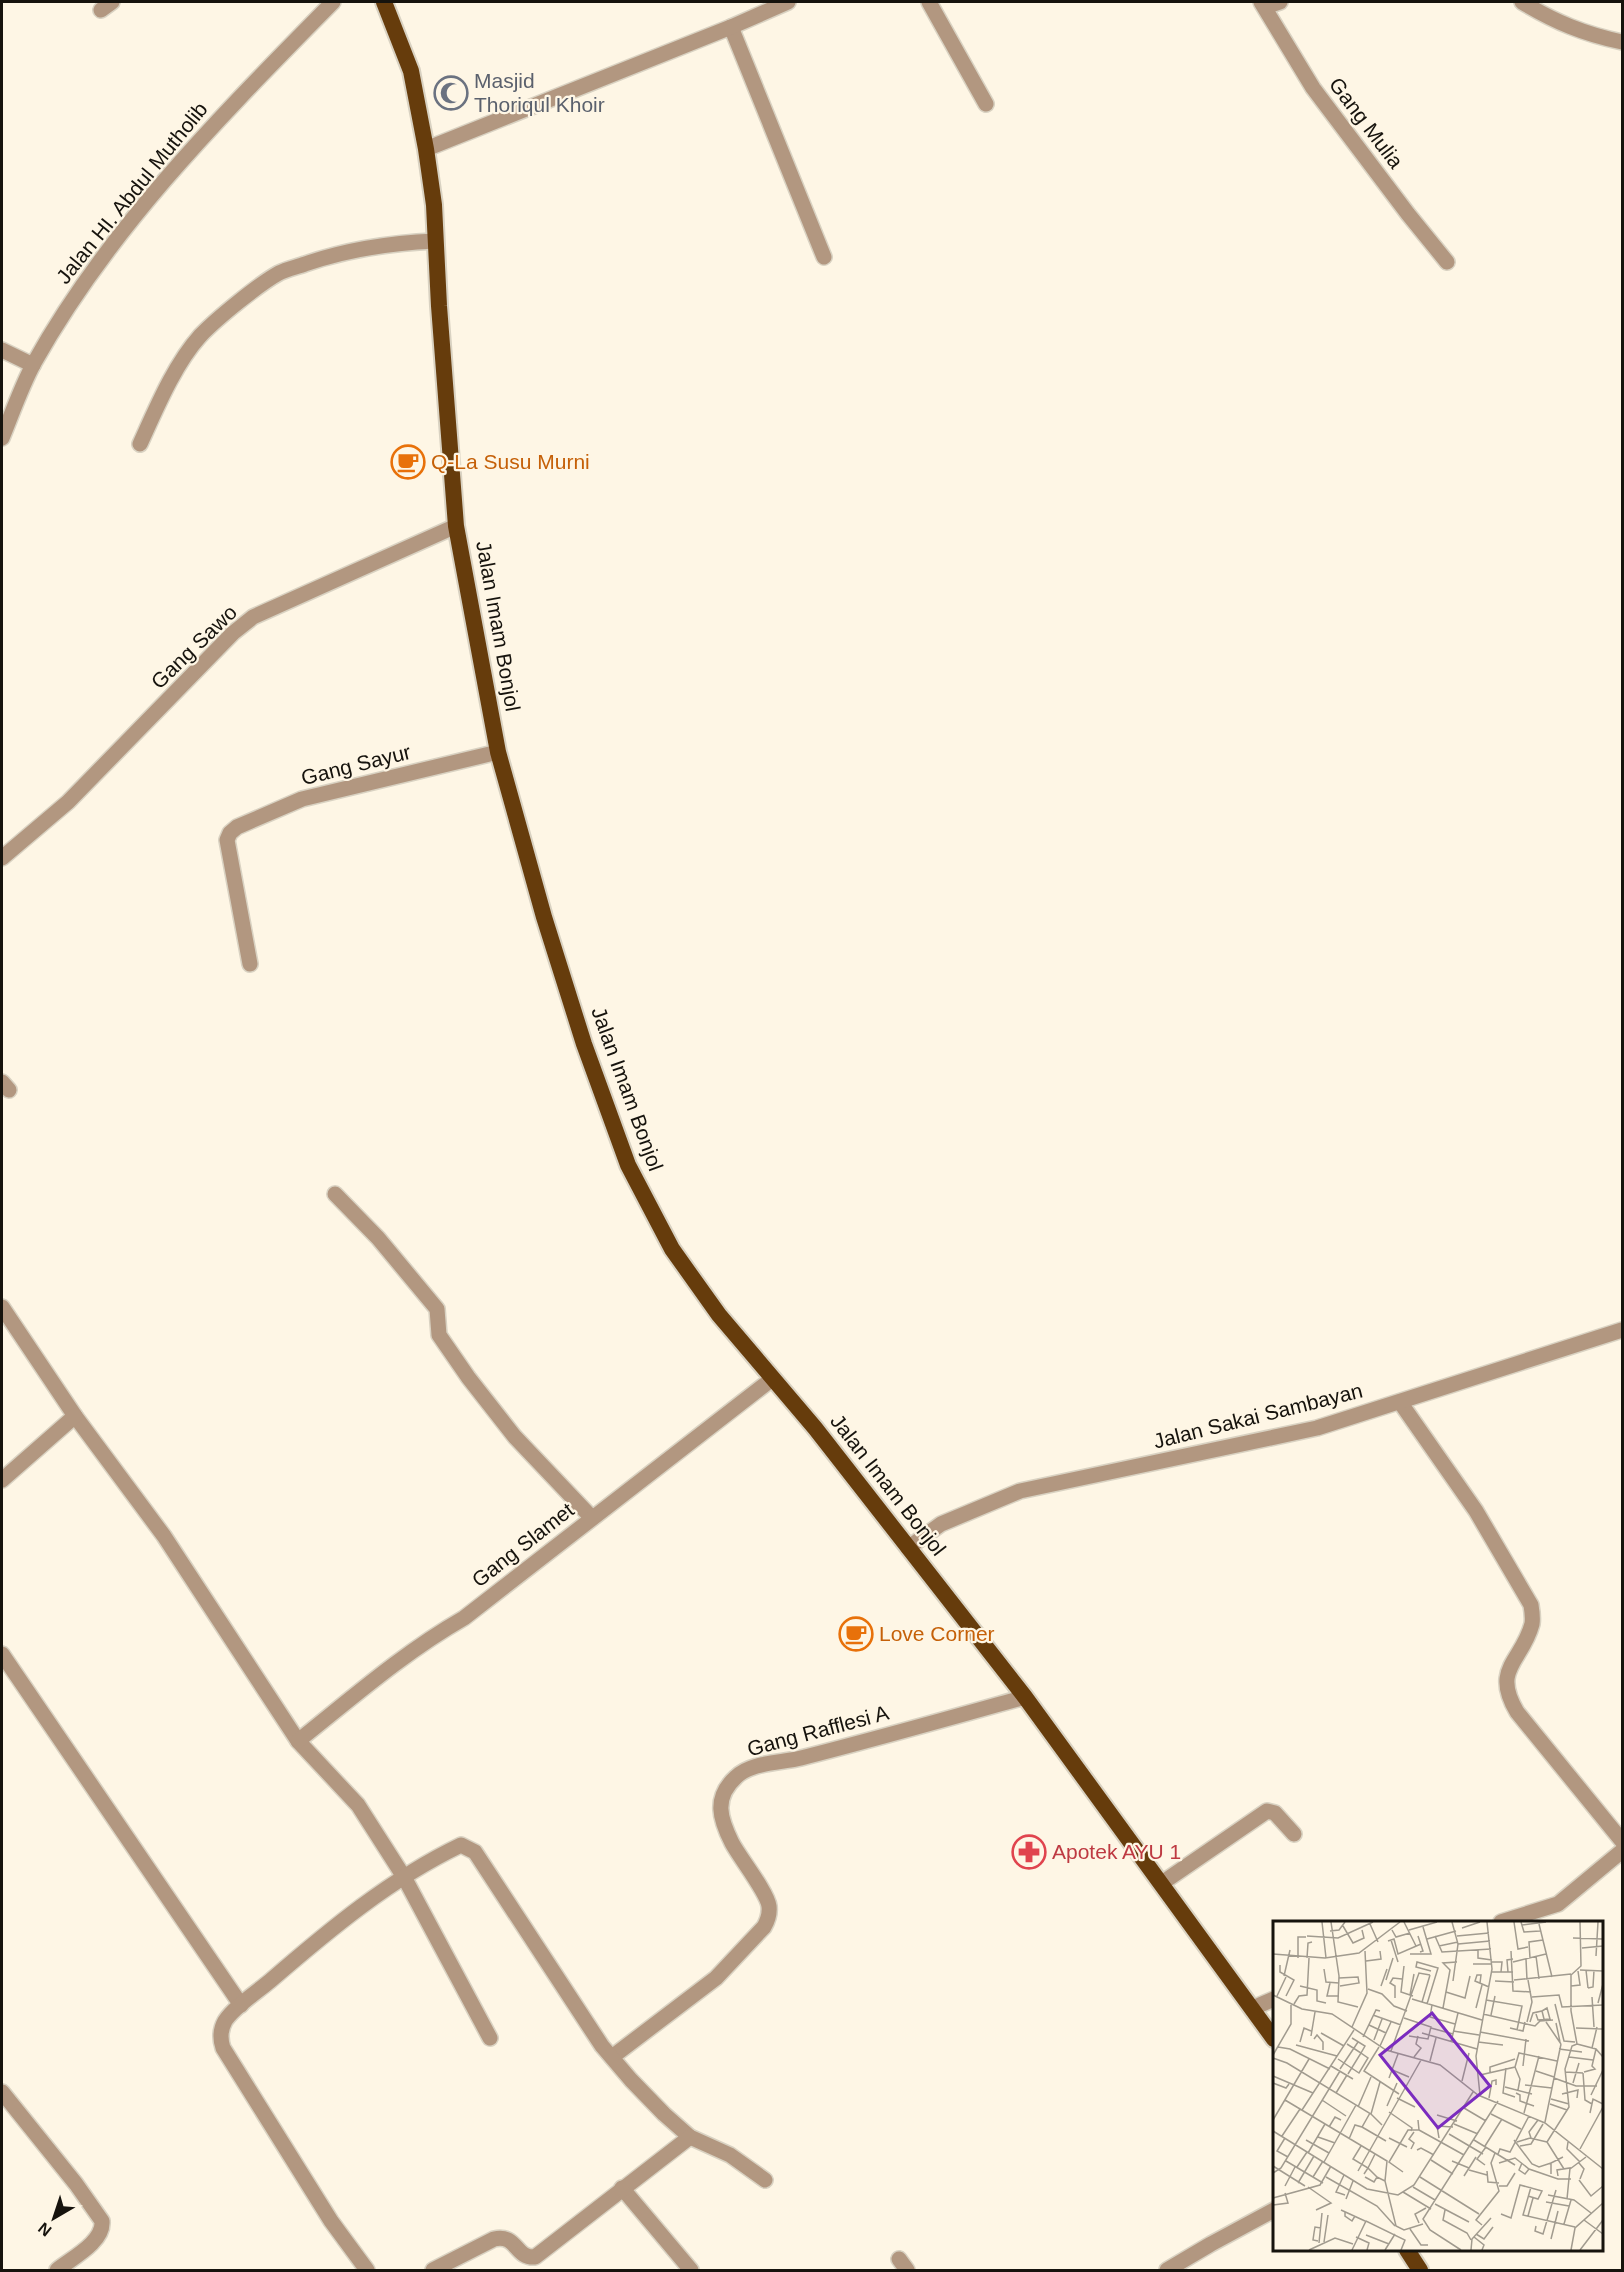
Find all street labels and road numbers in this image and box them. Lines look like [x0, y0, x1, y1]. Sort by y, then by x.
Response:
street label: Gang Mulia [1325, 73, 1408, 173]
street label: Jalan HI. Abdul Mutholib [51, 97, 212, 288]
street label: Jalan Imam Bonjol [472, 539, 525, 713]
street label: Gang Sawo [146, 600, 241, 693]
street label: Gang Sayur [299, 740, 413, 789]
street label: Jalan Imam Bonjol [587, 1004, 668, 1174]
street label: Jalan Sakai Sambayan [1151, 1378, 1365, 1453]
street label: Jalan Imam Bonjol [826, 1410, 951, 1560]
street label: Gang Slamet [467, 1498, 578, 1591]
street label: Gang Rafflesi A [745, 1701, 891, 1760]

